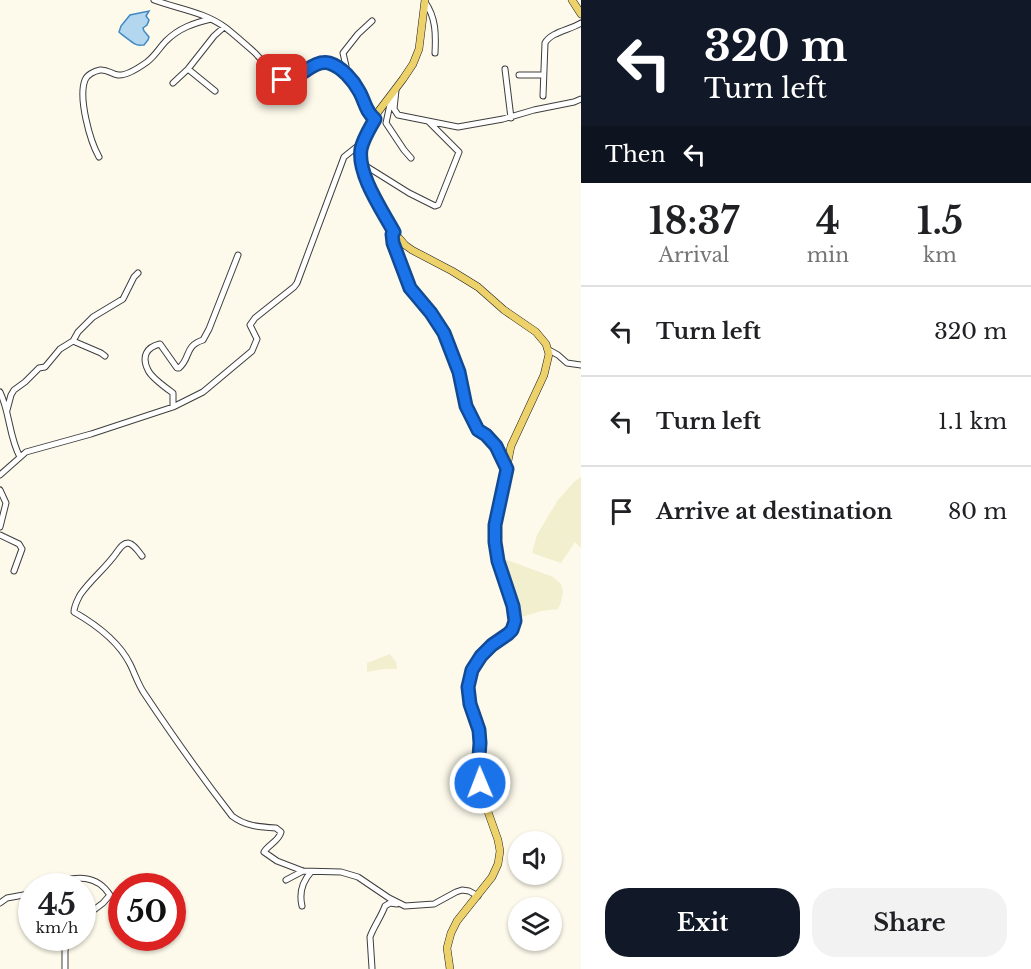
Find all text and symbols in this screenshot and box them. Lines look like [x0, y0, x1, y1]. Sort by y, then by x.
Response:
text: 320 m [704, 20, 847, 72]
icon: left [605, 24, 683, 102]
pin [256, 54, 307, 105]
icon: arrive [265, 63, 298, 96]
text: Turn left [704, 72, 827, 105]
icon: left [678, 138, 711, 171]
text: Then [605, 141, 666, 168]
text: 18:37 [649, 199, 739, 244]
text: 4 [816, 199, 840, 244]
text: 1.5 [917, 199, 963, 244]
text: Arrival [659, 243, 729, 267]
text: min [807, 243, 849, 267]
text: km [923, 243, 957, 267]
icon: left [605, 315, 638, 348]
text: Turn left [656, 318, 761, 345]
text: 320 m [934, 318, 1007, 345]
icon: left [605, 405, 638, 438]
text: Turn left [656, 408, 761, 435]
text: 1.1 km [938, 408, 1007, 435]
icon: arrive [605, 495, 638, 528]
text: Arrive at destination [656, 498, 893, 525]
text: 80 m [948, 498, 1007, 525]
position arrow [448, 751, 512, 815]
map controls [508, 831, 562, 951]
button: sound [508, 831, 562, 885]
speed limit sign: 50 [108, 873, 186, 951]
text: 45 [38, 886, 76, 923]
button: Exit [605, 888, 800, 957]
button: Share [812, 888, 1007, 957]
button: layers [508, 897, 562, 951]
text: km/h [36, 918, 78, 937]

